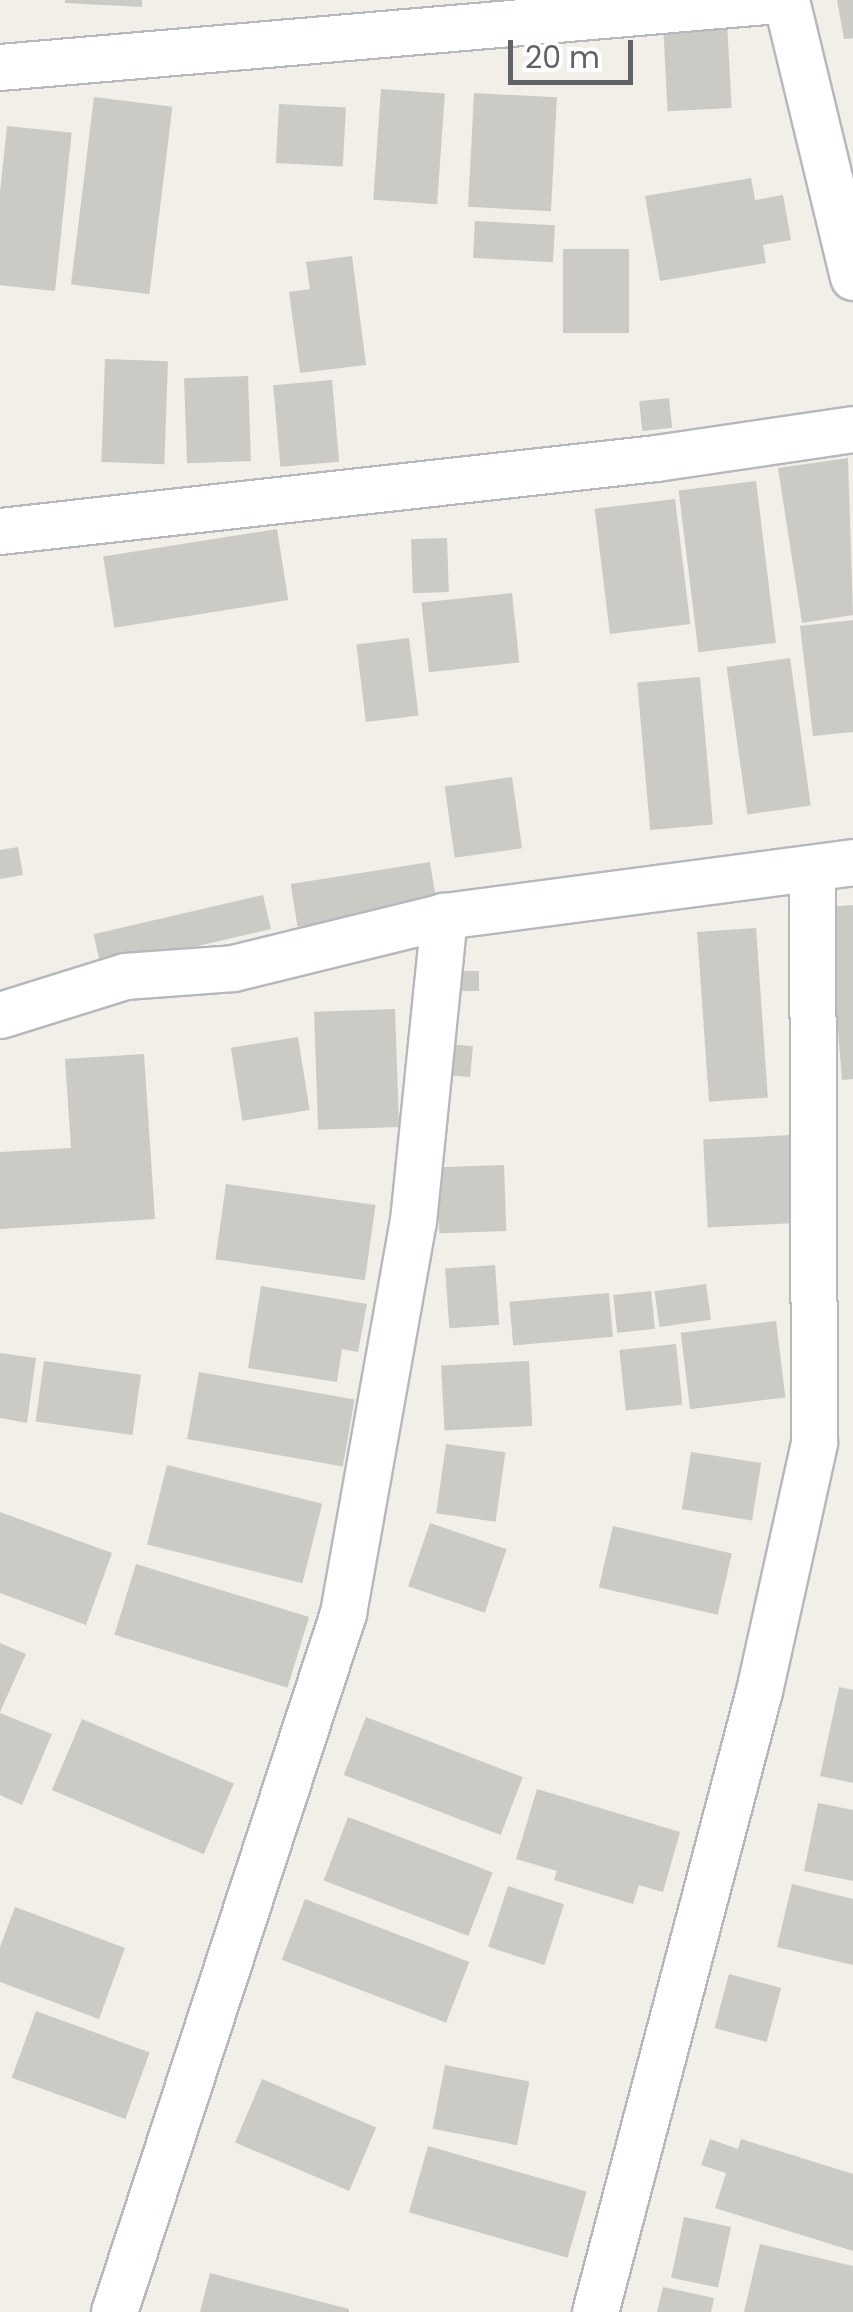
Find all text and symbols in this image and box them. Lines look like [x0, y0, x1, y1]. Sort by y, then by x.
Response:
scale bar [513, 20, 638, 82]
text: 20 m [525, 36, 600, 79]

